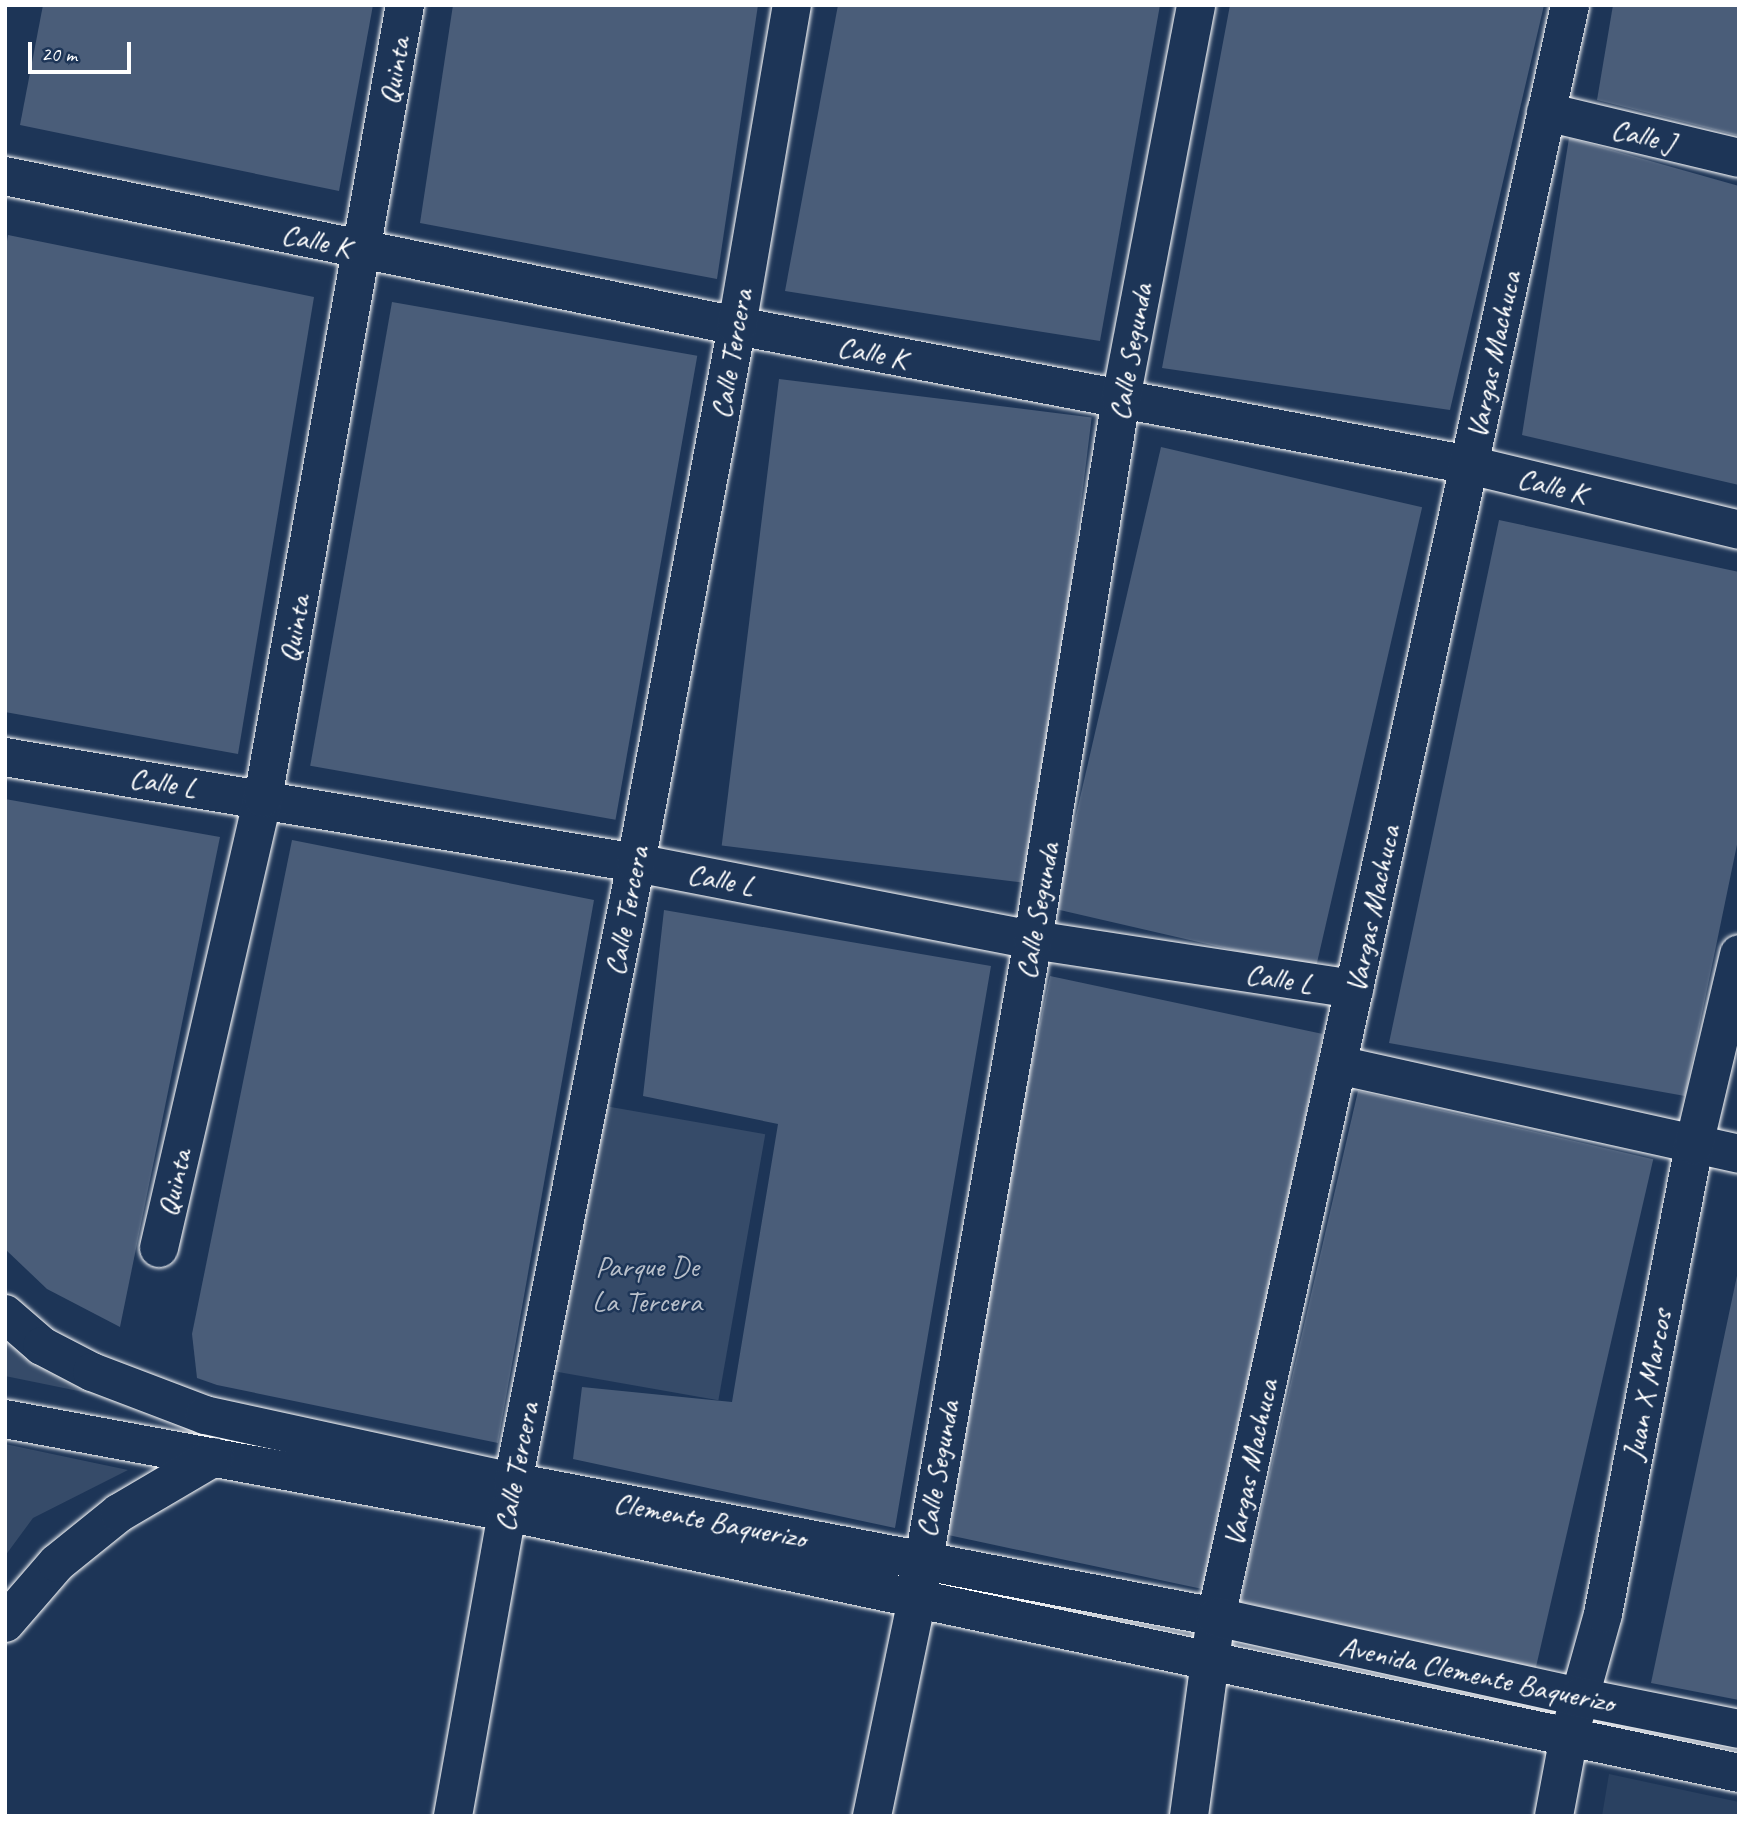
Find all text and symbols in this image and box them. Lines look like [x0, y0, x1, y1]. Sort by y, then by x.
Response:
scale bar [32, 28, 135, 72]
street label: Quinta [370, 35, 418, 107]
text: 20 m [41, 41, 77, 67]
street label: Calle J [1608, 110, 1678, 160]
street label: Calle K [278, 215, 354, 265]
street label: Vargas Machuca [1458, 268, 1528, 442]
street label: Calle Segunda [1100, 281, 1160, 423]
street label: Calle Tercera [702, 287, 760, 421]
street label: Calle K [835, 328, 909, 376]
street label: Calle K [1514, 459, 1590, 511]
street label: Quinta [270, 593, 318, 665]
street label: Calle L [127, 759, 199, 805]
street label: Vargas Machuca [1337, 822, 1407, 996]
street label: Calle Segunda [1007, 840, 1067, 982]
street label: Calle Tercera [596, 844, 656, 978]
street label: Calle L [685, 855, 757, 903]
street label: Calle L [1243, 955, 1315, 1001]
street label: Quinta [149, 1146, 199, 1220]
park label: Parque De La Tercera [593, 1248, 701, 1318]
street label: Juan X Marcos [1615, 1307, 1679, 1463]
street label: Vargas Machuca [1215, 1376, 1285, 1550]
street label: Calle Segunda [907, 1398, 967, 1540]
street label: Calle Tercera [486, 1400, 546, 1534]
street label: Clemente Baquerizo [611, 1484, 809, 1556]
street label: Avenida Clemente Baquerizo [1336, 1627, 1618, 1721]

